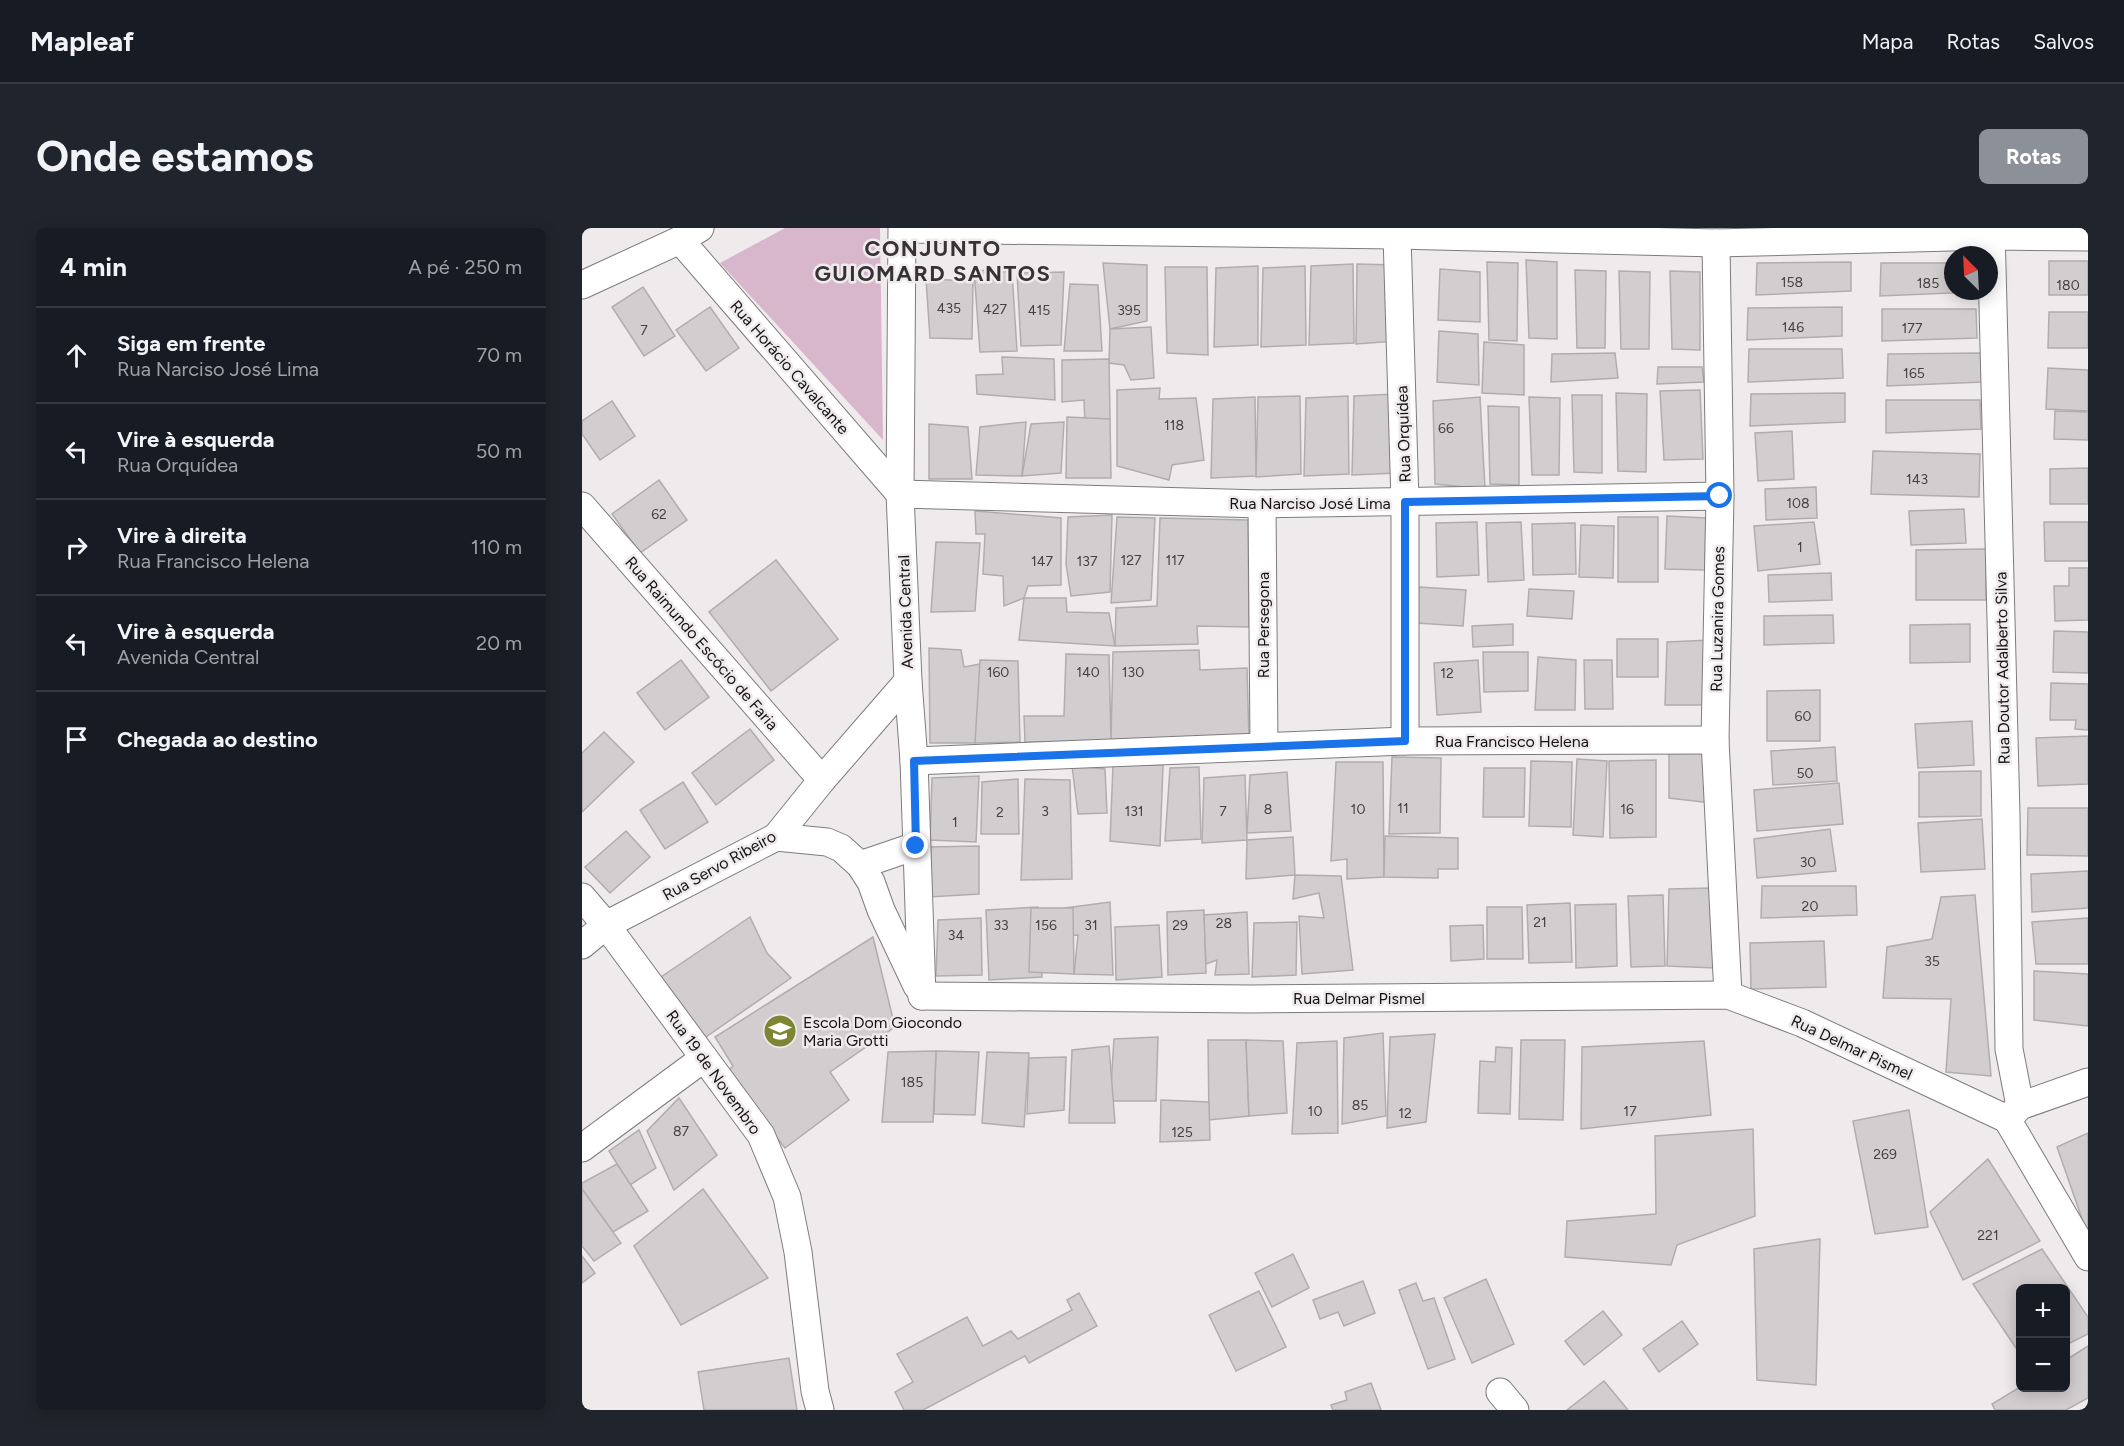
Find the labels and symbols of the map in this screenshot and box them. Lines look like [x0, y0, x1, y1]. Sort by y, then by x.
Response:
district label: CONJUNTO GUIOMARD SANTOS [815, 235, 1051, 287]
north arrow [1944, 246, 1998, 300]
house number: 158 [1781, 274, 1803, 291]
house number: 185 [1917, 275, 1939, 292]
house number: 180 [2056, 277, 2080, 294]
street label: Rua Horácio Cavalcante [726, 296, 853, 438]
house number: 435 [937, 300, 961, 317]
house number: 427 [983, 301, 1007, 318]
house number: 415 [1028, 302, 1050, 319]
house number: 395 [1117, 302, 1141, 319]
house number: 146 [1782, 319, 1804, 336]
house number: 177 [1902, 320, 1923, 337]
house number: 7 [640, 322, 648, 339]
house number: 165 [1903, 365, 1925, 382]
street label: Rua Orquídea [1392, 385, 1415, 483]
house number: 118 [1164, 417, 1184, 434]
house number: 66 [1438, 420, 1454, 437]
house number: 143 [1906, 471, 1928, 488]
route start [1706, 482, 1732, 508]
street label: Rua Narciso José Lima [1229, 494, 1391, 513]
house number: 108 [1786, 495, 1810, 512]
house number: 62 [651, 506, 667, 523]
house number: 1 [1797, 539, 1803, 556]
street label: Rua Luzanira Gomes [1707, 546, 1728, 692]
house number: 127 [1120, 552, 1142, 569]
house number: 117 [1165, 552, 1185, 569]
street label: Rua Raimundo Escócio de Faria [621, 553, 782, 734]
house number: 147 [1031, 553, 1053, 570]
house number: 137 [1077, 553, 1098, 570]
street label: Avenida Central [894, 555, 917, 669]
street label: Rua Doutor Adalberto Silva [1991, 571, 2014, 765]
street label: Rua Persegona [1254, 572, 1273, 678]
house number: 160 [987, 664, 1009, 681]
house number: 140 [1076, 664, 1100, 681]
house number: 130 [1122, 664, 1144, 681]
house number: 12 [1440, 665, 1454, 682]
house number: 60 [1795, 708, 1811, 725]
street label: Rua Francisco Helena [1435, 732, 1589, 751]
house number: 50 [1796, 765, 1814, 782]
house number: 11 [1397, 800, 1409, 817]
house number: 8 [1264, 801, 1272, 818]
house number: 10 [1351, 801, 1365, 818]
house number: 16 [1620, 801, 1634, 818]
house number: 3 [1041, 803, 1049, 820]
house number: 131 [1124, 803, 1144, 820]
house number: 7 [1219, 803, 1227, 820]
house number: 2 [996, 804, 1004, 821]
house number: 1 [952, 814, 958, 831]
street label: Rua Servo Ribeiro [659, 826, 779, 904]
route end [902, 832, 928, 858]
house number: 30 [1800, 854, 1816, 871]
house number: 20 [1802, 898, 1818, 915]
house number: 21 [1533, 914, 1547, 931]
house number: 28 [1216, 915, 1232, 932]
house number: 33 [993, 917, 1009, 934]
house number: 156 [1035, 917, 1057, 934]
house number: 31 [1084, 917, 1098, 934]
house number: 29 [1172, 917, 1188, 934]
house number: 34 [948, 927, 964, 944]
house number: 35 [1924, 953, 1940, 970]
street label: Rua Delmar Pismel [1293, 989, 1425, 1008]
street label: Rua 19 de Novembro [662, 1007, 765, 1138]
street label: Rua Delmar Pismel [1788, 1011, 1916, 1084]
school or university icon: Escola Dom Giocondo Maria Grotti [762, 1013, 798, 1049]
place label: Escola Dom Giocondo Maria Grotti [803, 1013, 962, 1050]
house number: 185 [901, 1074, 923, 1091]
house number: 85 [1352, 1097, 1368, 1114]
house number: 10 [1308, 1103, 1322, 1120]
house number: 17 [1623, 1103, 1637, 1120]
house number: 12 [1398, 1105, 1412, 1122]
house number: 87 [673, 1123, 690, 1140]
house number: 125 [1171, 1124, 1193, 1141]
house number: 269 [1873, 1146, 1897, 1163]
house number: 221 [1977, 1227, 1999, 1244]

